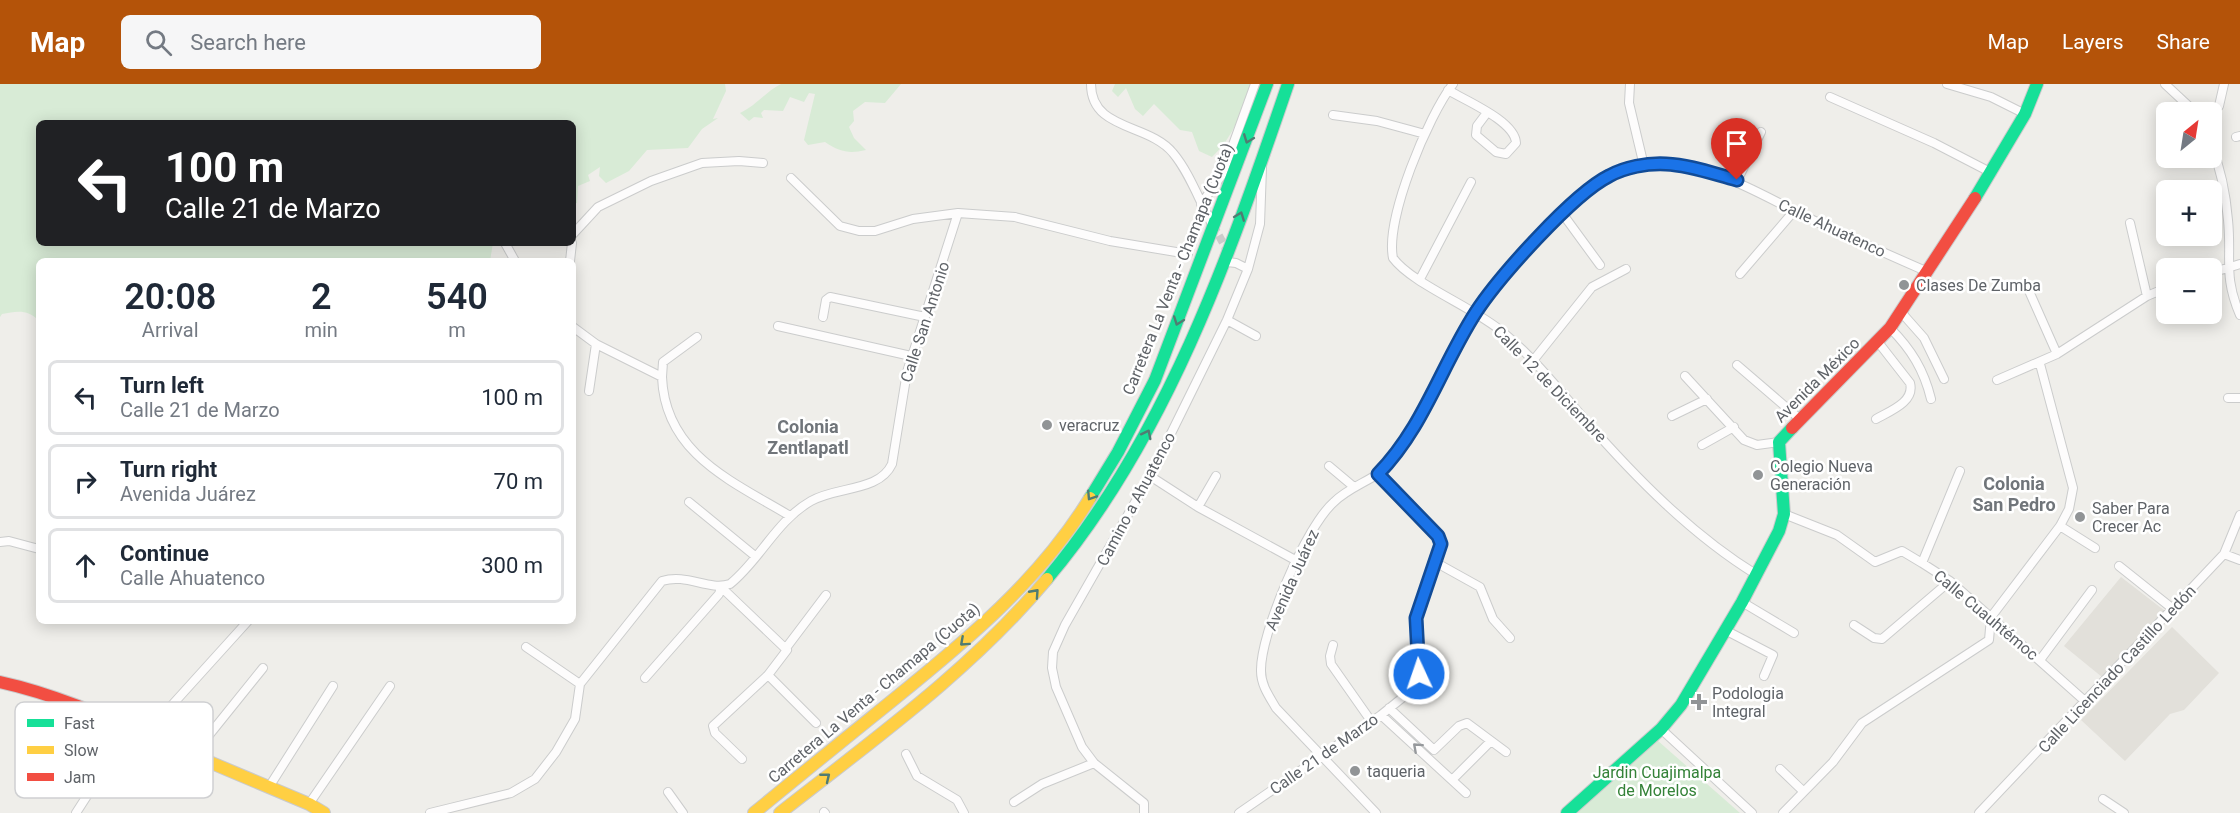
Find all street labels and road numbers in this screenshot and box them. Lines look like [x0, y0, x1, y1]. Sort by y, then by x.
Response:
street label: Carretera La Venta - Chamapa (Cuota) [1119, 140, 1237, 398]
street label: Calle Ahuatenco [1775, 195, 1889, 261]
street label: Calle San Antonio [897, 259, 953, 385]
street label: Calle 12 de Diciembre [1489, 322, 1611, 446]
street label: Avenida México [1771, 334, 1863, 426]
street label: Camino a Ahuatenco [1093, 429, 1179, 569]
street label: Avenida Juárez [1261, 526, 1323, 633]
street label: Calle Cuauhtémoc [1930, 566, 2042, 664]
street label: Calle Licenciado Castillo Ledón [2034, 581, 2200, 757]
street label: Carretera La Venta - Chamapa (Cuota) [764, 599, 984, 787]
street label: Calle 21 de Marzo [1266, 710, 1382, 798]

